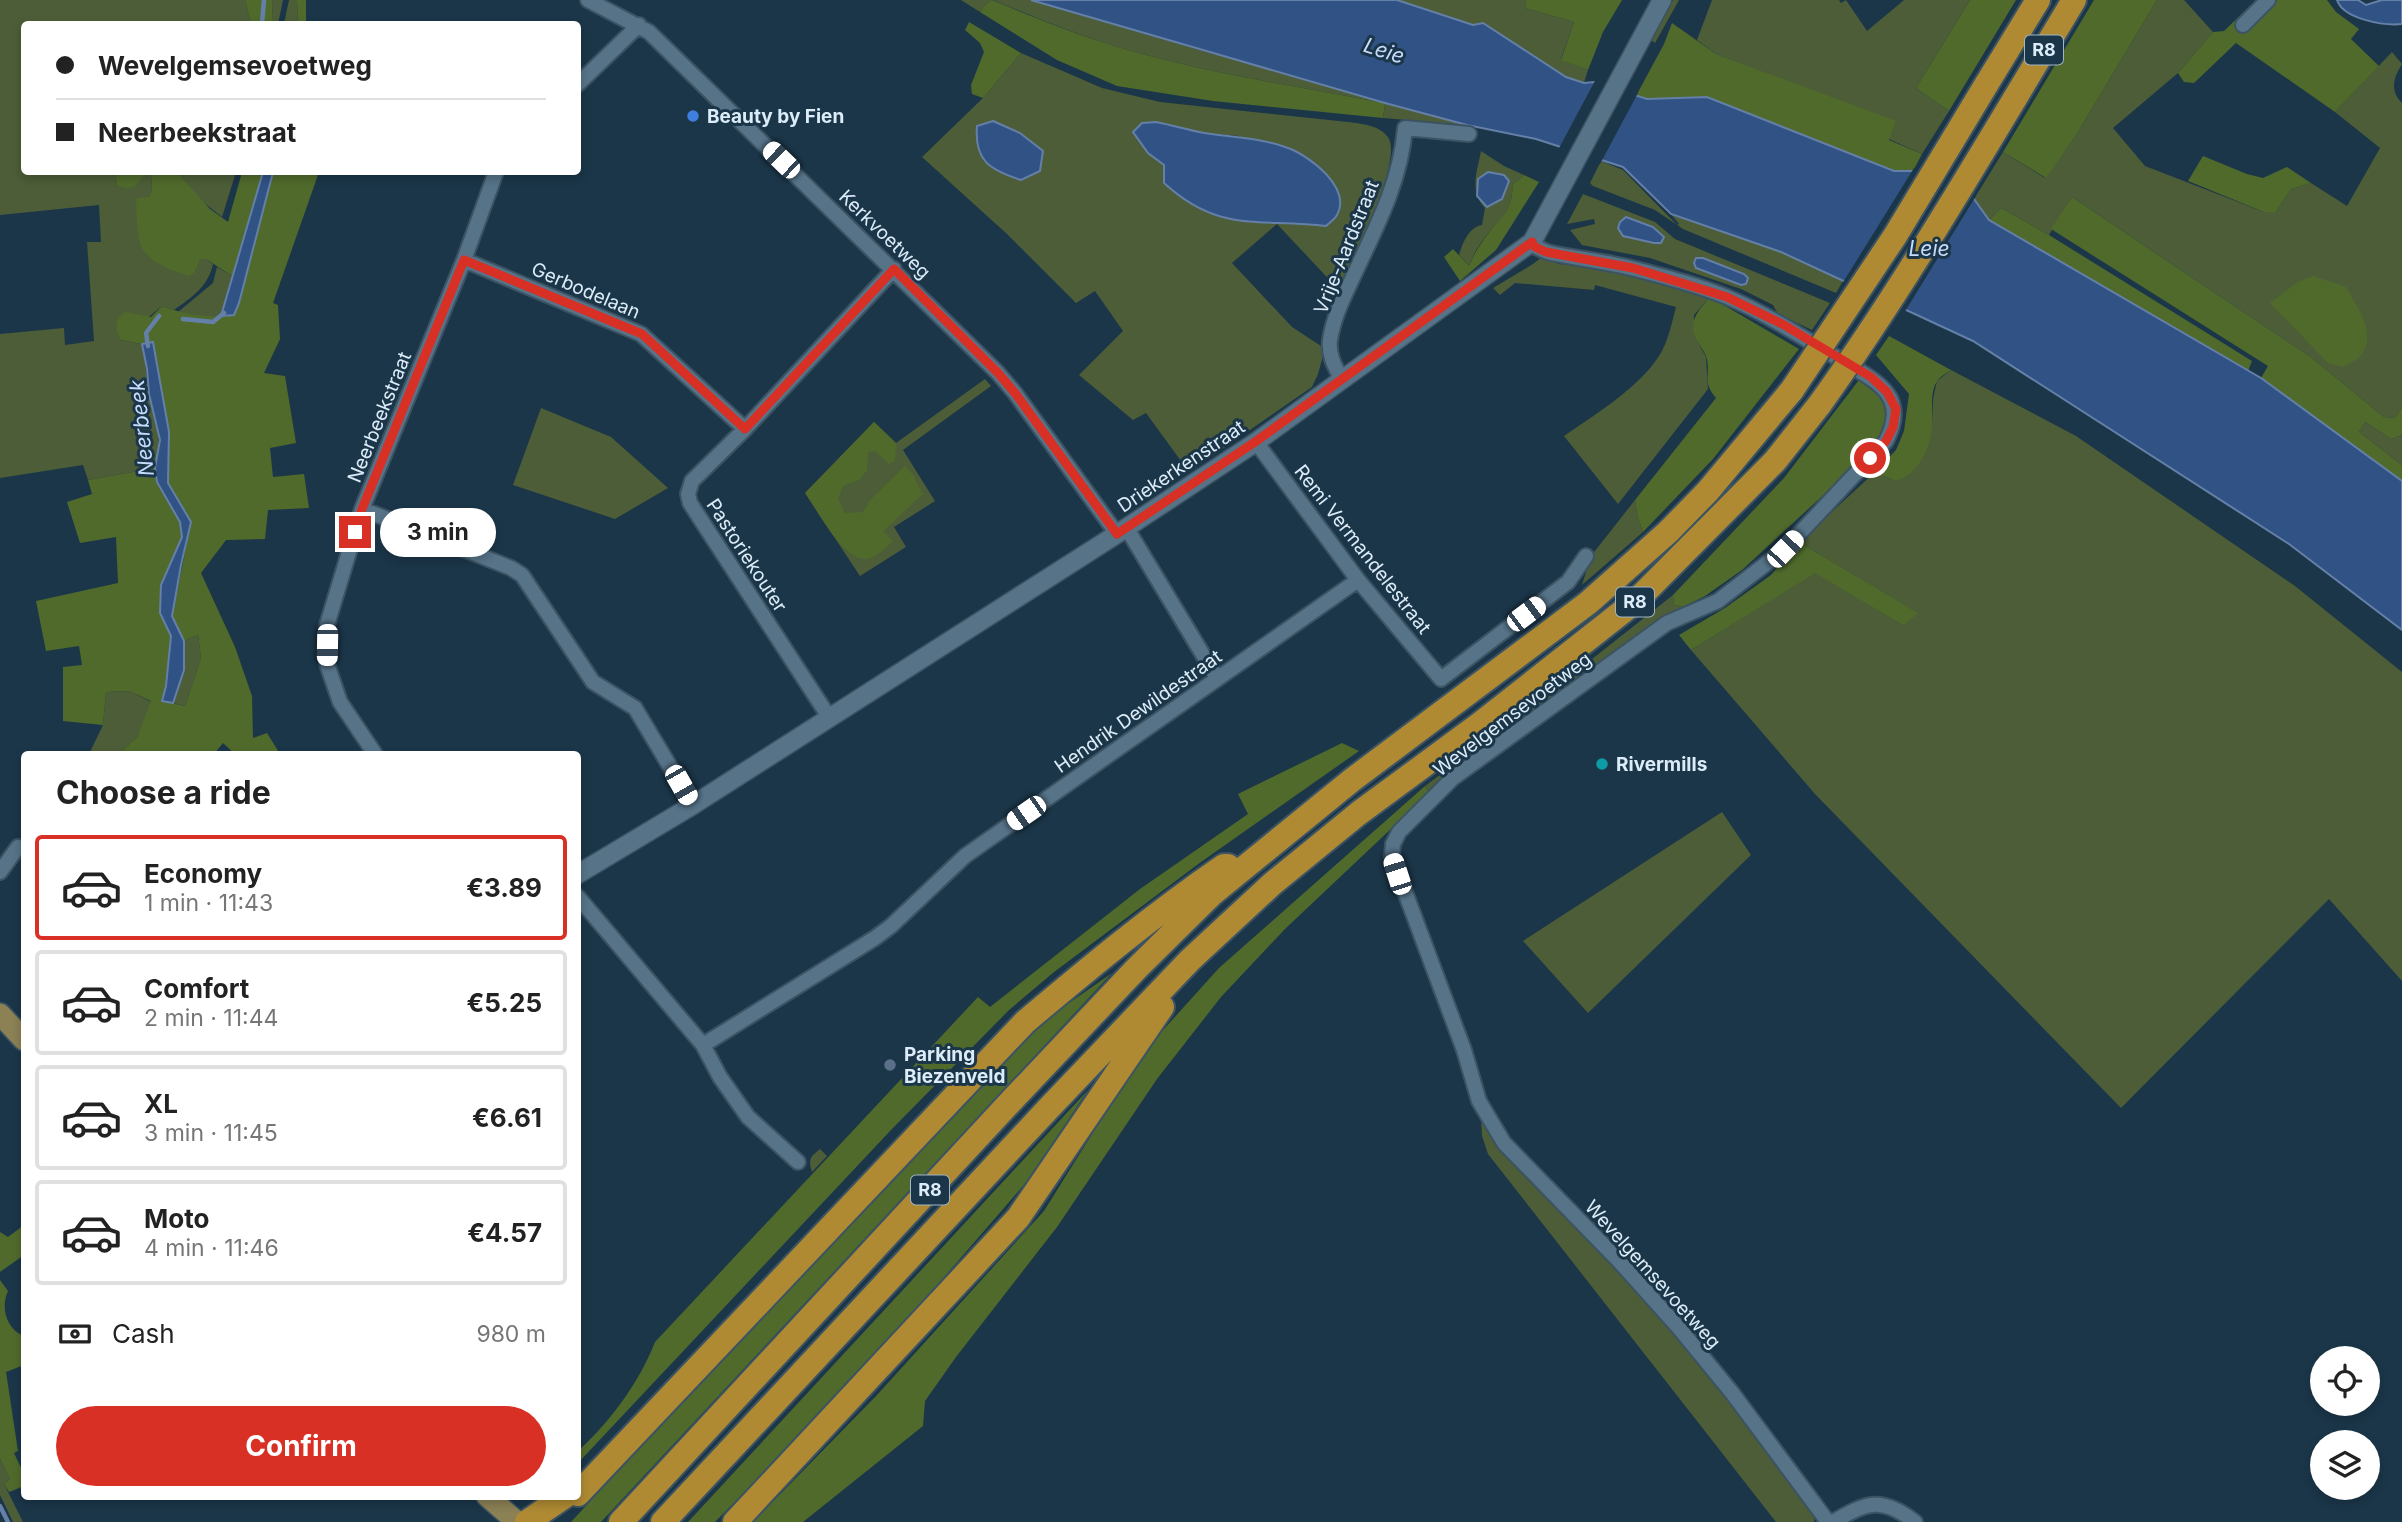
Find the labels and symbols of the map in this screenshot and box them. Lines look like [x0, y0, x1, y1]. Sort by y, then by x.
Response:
water label: Leie [1361, 32, 1408, 69]
road number: R8 [2025, 36, 2063, 64]
place label: Beauty by Fien [707, 105, 844, 128]
marker: Beauty by Fien [685, 108, 701, 124]
car [759, 138, 804, 182]
street label: Vrije-Aardstraat [1309, 177, 1384, 317]
street label: Kerkvoetweg [834, 185, 935, 284]
water label: Leie [1908, 236, 1950, 261]
street label: Gerbodelaan [528, 257, 644, 324]
street label: Neerbeekstraat [343, 348, 416, 486]
water label: Neerbeek [124, 378, 159, 478]
street label: Driekerkenstraat [1113, 415, 1249, 518]
route start [1854, 442, 1886, 474]
street label: Remi Vermandelestraat [1289, 460, 1436, 638]
street label: Pastoriekouter [701, 494, 792, 616]
callout: 3 min [380, 508, 495, 556]
route end [339, 516, 371, 548]
car [1763, 527, 1808, 571]
road number: R8 [1616, 588, 1654, 616]
car [1503, 593, 1550, 635]
car [317, 624, 338, 666]
street label: Hendrik Dewildestraat [1050, 645, 1226, 778]
street label: Wevelgemsevoetweg [1429, 648, 1596, 781]
place label: Rivermills [1616, 753, 1707, 776]
marker: Rivermills [1594, 756, 1610, 772]
car [662, 762, 701, 808]
car [1003, 792, 1050, 834]
car [1381, 851, 1414, 897]
place label: Parking Biezenveld [904, 1043, 1005, 1088]
marker: Parking Biezenveld [882, 1057, 898, 1073]
road number: R8 [911, 1176, 949, 1204]
street label: Wevelgemsevoetweg [1580, 1195, 1725, 1353]

